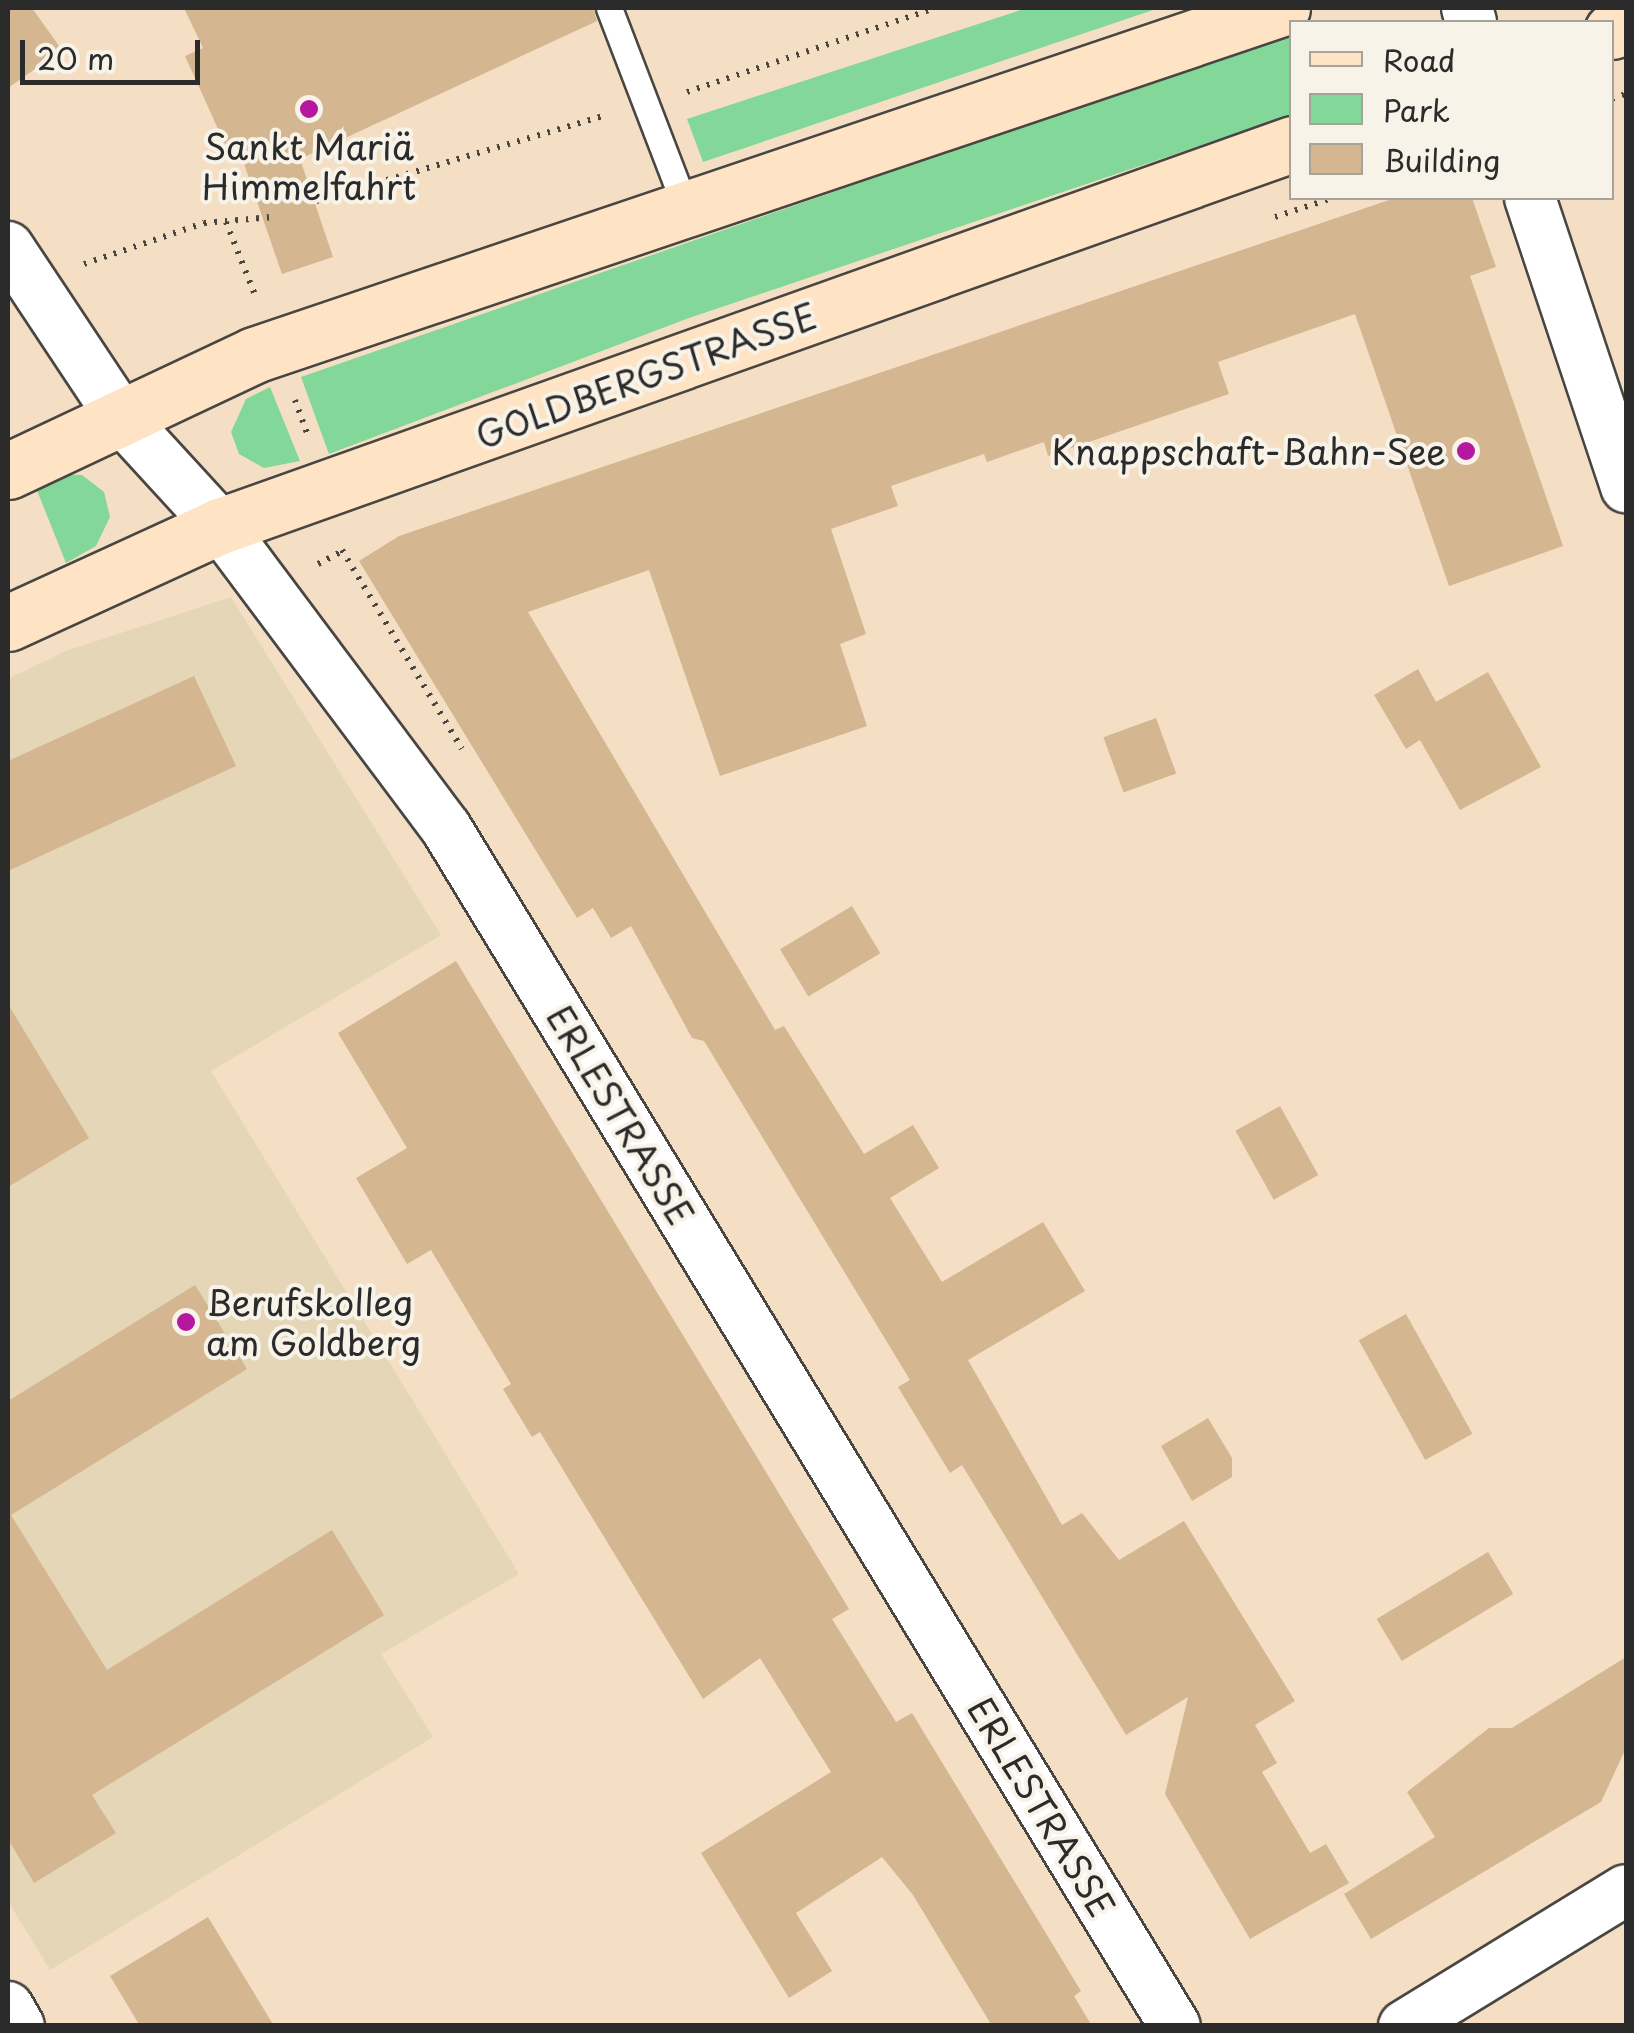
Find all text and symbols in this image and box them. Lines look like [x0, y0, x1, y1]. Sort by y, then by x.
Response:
scale bar [25, 20, 205, 82]
legend [1289, 20, 1614, 200]
text: 20 m [37, 35, 114, 80]
text: Road [1383, 37, 1456, 82]
text: Park [1383, 87, 1450, 132]
marker: Sankt Mariä Himmelfahrt [298, 98, 320, 120]
place label: Sankt Mariä Himmelfahrt [202, 125, 416, 207]
text: Building [1383, 137, 1500, 182]
street label: GOLDBERGSTRASSE [470, 294, 822, 456]
place label: Knappschaft-Bahn-See [1052, 430, 1446, 472]
marker: Knappschaft-Bahn-See [1455, 440, 1477, 462]
street label: ERLESTRASSE [539, 998, 703, 1232]
place label: Berufskolleg am Goldberg [206, 1281, 421, 1363]
marker: Berufskolleg am Goldberg [175, 1311, 197, 1333]
street label: ERLESTRASSE [960, 1690, 1124, 1924]

